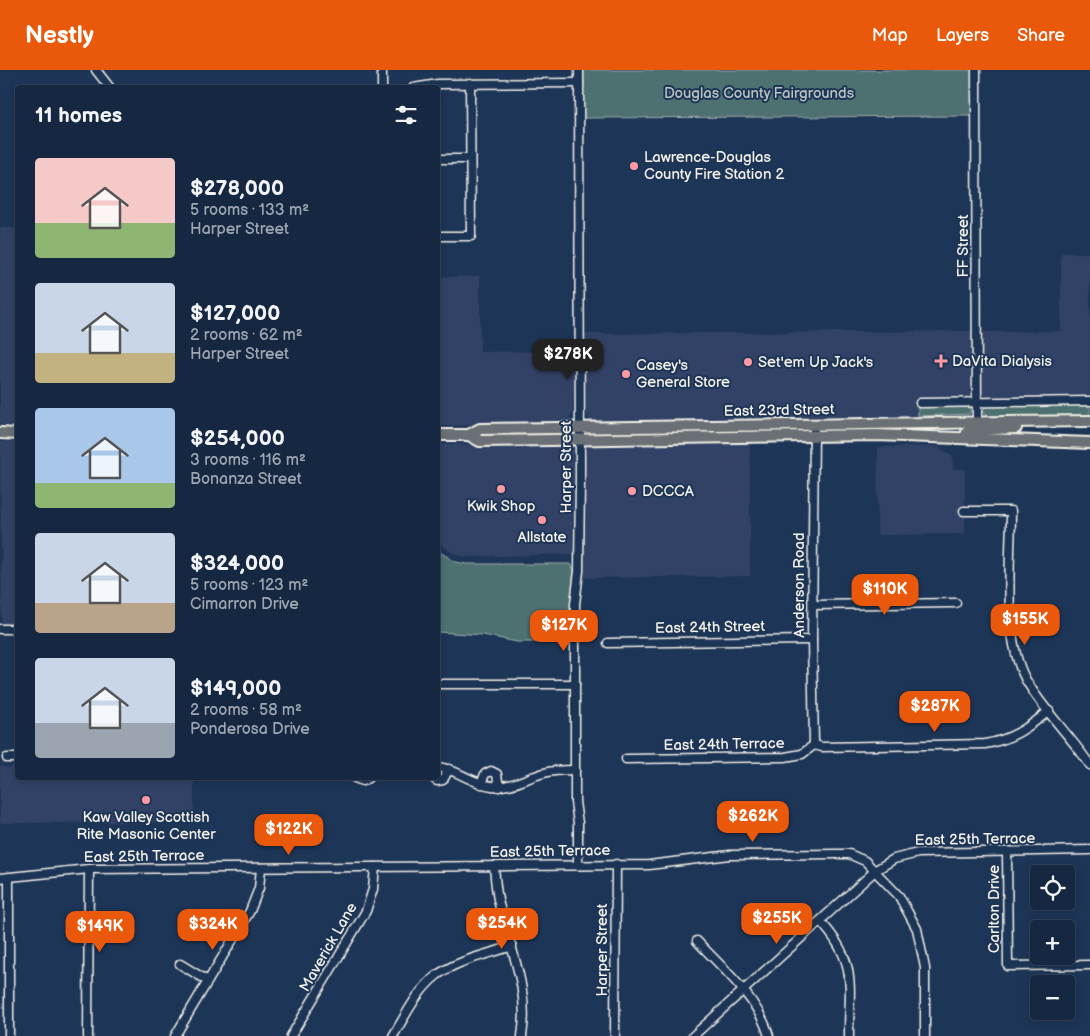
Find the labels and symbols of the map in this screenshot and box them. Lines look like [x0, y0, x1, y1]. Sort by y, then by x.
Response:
park label: Douglas County Fairgrounds [664, 84, 855, 103]
place label: Lawrence-Douglas County Fire Station 2 [644, 148, 784, 184]
marker: Lawrence-Douglas County Fire Station 2 [628, 160, 640, 172]
street label: FF Street [954, 214, 973, 277]
pin: $278K [533, 338, 603, 381]
place label: DaVita Dialysis [952, 352, 1053, 371]
place label: Set'em Up Jack's [758, 353, 874, 372]
marker: DaVita Dialysis [934, 354, 948, 368]
place label: Casey's General Store [636, 356, 730, 392]
marker: Set'em Up Jack's [742, 356, 754, 368]
marker: Casey's General Store [620, 368, 632, 380]
street label: East 23rd Street [723, 400, 835, 421]
street label: Harper Street [557, 420, 576, 513]
place label: DCCCA [642, 482, 695, 501]
marker: Kwik Shop [495, 483, 507, 495]
marker: DCCCA [626, 485, 638, 497]
place label: Kwik Shop [467, 497, 536, 516]
marker: Allstate [536, 514, 548, 526]
place label: Allstate [518, 528, 567, 547]
street label: Anderson Road [790, 532, 809, 638]
pin: $110K [850, 574, 920, 616]
pin: $155K [990, 604, 1060, 646]
pin: $127K [529, 610, 599, 652]
street label: East 24th Street [655, 617, 766, 638]
pin: $287K [900, 690, 970, 733]
street label: East 24th Terrace [663, 734, 785, 755]
marker: Kaw Valley Scottish Rite Masonic Center [140, 794, 152, 806]
pin: $262K [718, 800, 788, 843]
place label: Kaw Valley Scottish Rite Masonic Center [76, 808, 216, 844]
pin: $122K [254, 814, 324, 856]
street label: East 25th Terrace [915, 829, 1036, 850]
street label: East 25th Terrace [490, 841, 611, 862]
street label: East 25th Terrace [84, 846, 205, 867]
street label: Carlton Drive [985, 865, 1004, 953]
street label: Maverick Lane [295, 899, 362, 995]
pin: $255K [742, 902, 812, 945]
street label: Harper Street [593, 903, 612, 996]
pin: $324K [178, 908, 248, 951]
pin: $254K [467, 908, 537, 950]
pin: $149K [65, 910, 135, 953]

